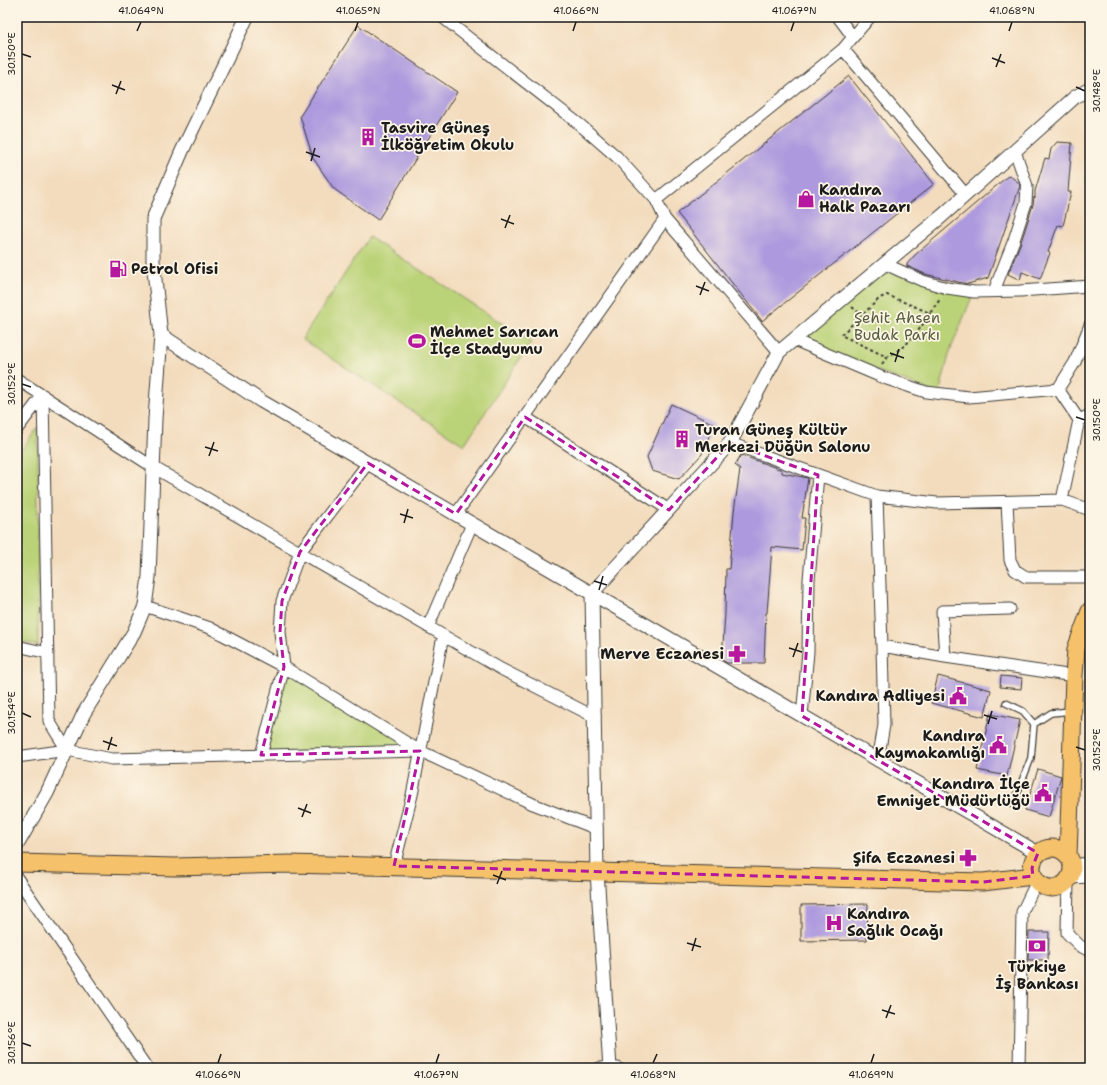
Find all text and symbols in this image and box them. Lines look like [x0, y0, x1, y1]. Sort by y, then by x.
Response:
text: 41.064°N [118, 4, 164, 17]
text: 41.065°N [336, 4, 380, 17]
text: 41.066°N [553, 4, 599, 17]
text: 41.067°N [771, 4, 817, 17]
text: 41.068°N [989, 4, 1035, 17]
text: 30.150°E [5, 32, 18, 76]
text: 30.148°E [1090, 69, 1103, 113]
place label: Tasvire Güneş İlköğretim Okulu [381, 118, 514, 155]
building icon: Tasvire Güneş İlköğretim Okulu [358, 127, 378, 147]
place label: Kandıra Halk Pazarı [819, 180, 911, 217]
shop icon: Kandıra Halk Pazarı [796, 189, 816, 209]
fuel station icon: Petrol Ofisi [108, 259, 128, 279]
place label: Petrol Ofisi [131, 259, 218, 279]
park label: Şehit Ahsen Budak Parkı [854, 308, 940, 345]
place label: Mehmet Sarıcan İlçe Stadyumu [430, 322, 558, 359]
sports icon: Mehmet Sarıcan İlçe Stadyumu [407, 331, 427, 351]
text: 30.152°E [5, 362, 18, 406]
text: 30.150°E [1090, 398, 1103, 442]
place label: Turan Güneş Kültür Merkezi Düğün Salonu [695, 420, 871, 457]
building icon: Turan Güneş Kültür Merkezi Düğün Salonu [672, 429, 692, 449]
place label: Merve Eczanesi [600, 644, 724, 664]
pharmacy icon: Merve Eczanesi [727, 644, 747, 664]
place label: Kandıra Adliyesi [815, 686, 945, 706]
public building icon: Kandıra Adliyesi [948, 686, 968, 706]
text: 30.154°E [5, 691, 18, 735]
place label: Kandıra Kaymakamlığı [875, 726, 986, 763]
text: 30.152°E [1090, 728, 1103, 772]
public building icon: Kandıra Kaymakamlığı [988, 735, 1008, 755]
place label: Kandıra İlçe Emniyet Müdürlüğü [877, 774, 1030, 811]
public building icon: Kandıra İlçe Emniyet Müdürlüğü [1033, 783, 1053, 803]
place label: Şifa Eczanesi [853, 848, 955, 868]
pharmacy icon: Şifa Eczanesi [958, 848, 978, 868]
place label: Kandıra Sağlık Ocağı [847, 904, 943, 941]
hospital icon: Kandıra Sağlık Ocağı [824, 913, 844, 933]
bank icon: Türkiye İş Bankası [1027, 936, 1047, 956]
place label: Türkiye İş Bankası [996, 957, 1078, 994]
text: 30.156°E [5, 1021, 18, 1065]
text: 41.066°N [195, 1068, 241, 1081]
text: 41.067°N [413, 1068, 459, 1081]
text: 41.068°N [630, 1068, 676, 1081]
text: 41.069°N [848, 1068, 894, 1081]

